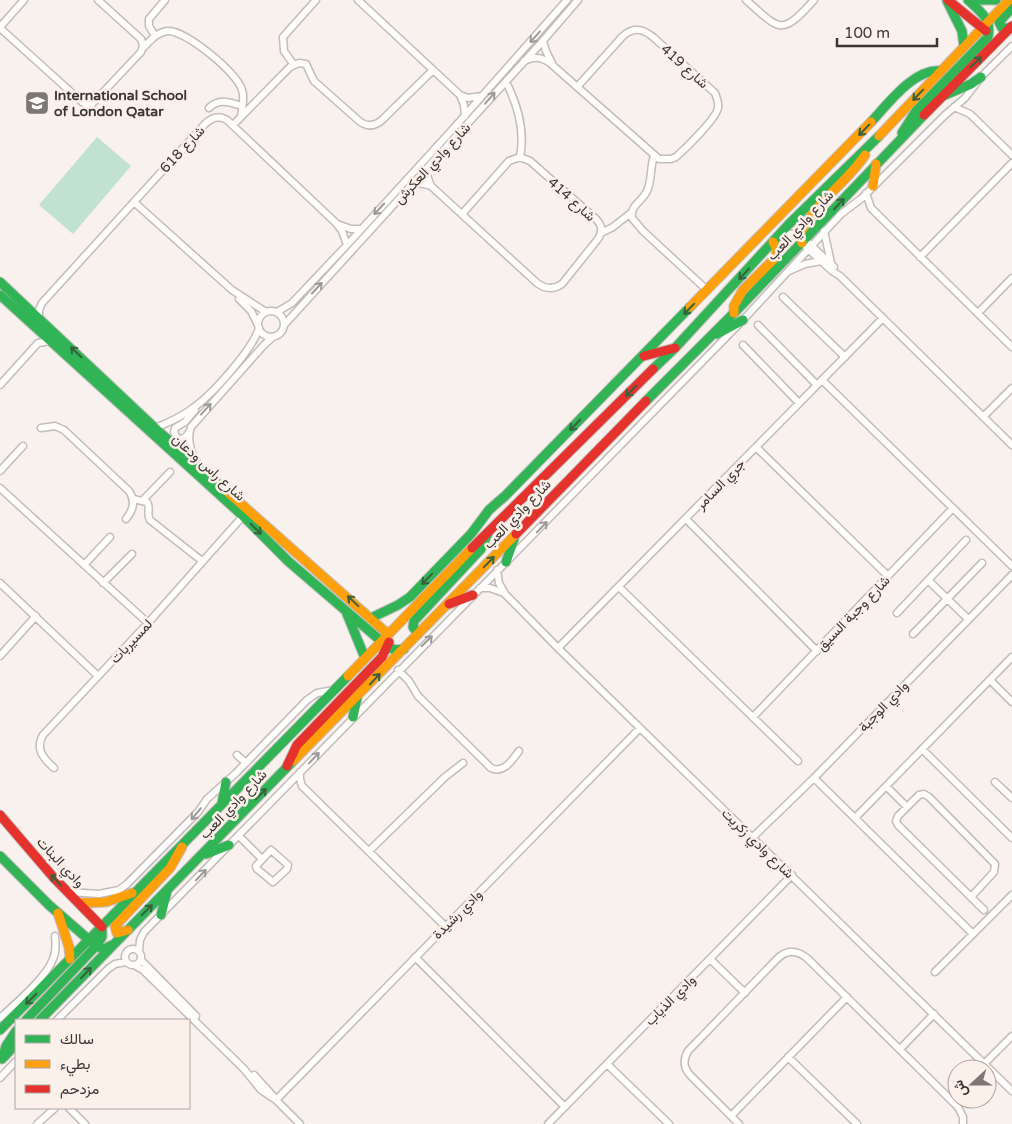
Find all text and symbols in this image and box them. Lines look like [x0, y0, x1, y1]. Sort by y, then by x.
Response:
scale bar [837, 15, 937, 47]
text: 100 m [844, 24, 890, 42]
one-way arrow [529, 31, 541, 44]
street label: شارع 419 [656, 41, 712, 94]
one-way arrow [970, 56, 982, 68]
place label: International School of London Qatar [54, 87, 187, 120]
one-way arrow [912, 89, 924, 101]
school or university icon: International School of London Qatar [24, 90, 50, 116]
one-way arrow [484, 92, 496, 105]
street label: شارع وادي العكرش [390, 119, 477, 210]
street label: شارع 618 [156, 122, 210, 178]
one-way arrow [858, 124, 870, 136]
street label: شارع 414 [543, 174, 599, 227]
street label: شارع وادي العب [764, 187, 839, 266]
one-way arrow [833, 197, 845, 210]
one-way arrow [373, 203, 385, 216]
one-way arrow [738, 267, 750, 280]
one-way arrow [311, 282, 323, 294]
one-way arrow [683, 302, 695, 315]
one-way arrow [69, 346, 82, 358]
one-way arrow [625, 385, 637, 397]
one-way arrow [200, 403, 212, 416]
one-way arrow [569, 418, 581, 431]
street label: شارع راس ودعان [167, 430, 249, 506]
street label: جري السامر [691, 455, 751, 516]
street label: شارع وادي العب [480, 476, 557, 555]
one-way arrow [536, 520, 548, 533]
one-way arrow [249, 523, 262, 535]
one-way arrow [483, 556, 495, 568]
street label: شارع وجبة السيق [813, 572, 895, 656]
one-way arrow [421, 573, 433, 585]
one-way arrow [346, 595, 359, 607]
street label: لمسيربات [107, 616, 156, 667]
one-way arrow [421, 635, 433, 648]
one-way arrow [369, 672, 381, 685]
street label: وادي الوجبة [855, 677, 914, 738]
one-way arrow [308, 752, 320, 764]
street label: شارع وادي العب [196, 766, 273, 845]
one-way arrow [255, 789, 267, 801]
street label: شارع وادي زكريت [716, 805, 797, 884]
one-way arrow [190, 807, 201, 820]
street label: وادي البنات [31, 834, 88, 893]
one-way arrow [194, 869, 206, 881]
one-way arrow [50, 873, 62, 886]
street label: وادي رشيدة [429, 886, 488, 945]
one-way arrow [141, 904, 154, 916]
one-way arrow [80, 967, 92, 979]
street label: وادي الذياب [641, 971, 701, 1031]
one-way arrow [25, 993, 37, 1005]
legend [15, 1019, 190, 1109]
text: سالك [60, 1030, 94, 1048]
text: بطيء [60, 1055, 90, 1077]
north arrow [947, 1059, 997, 1109]
text: ش [949, 1077, 971, 1099]
text: مزدحم [60, 1080, 99, 1099]

